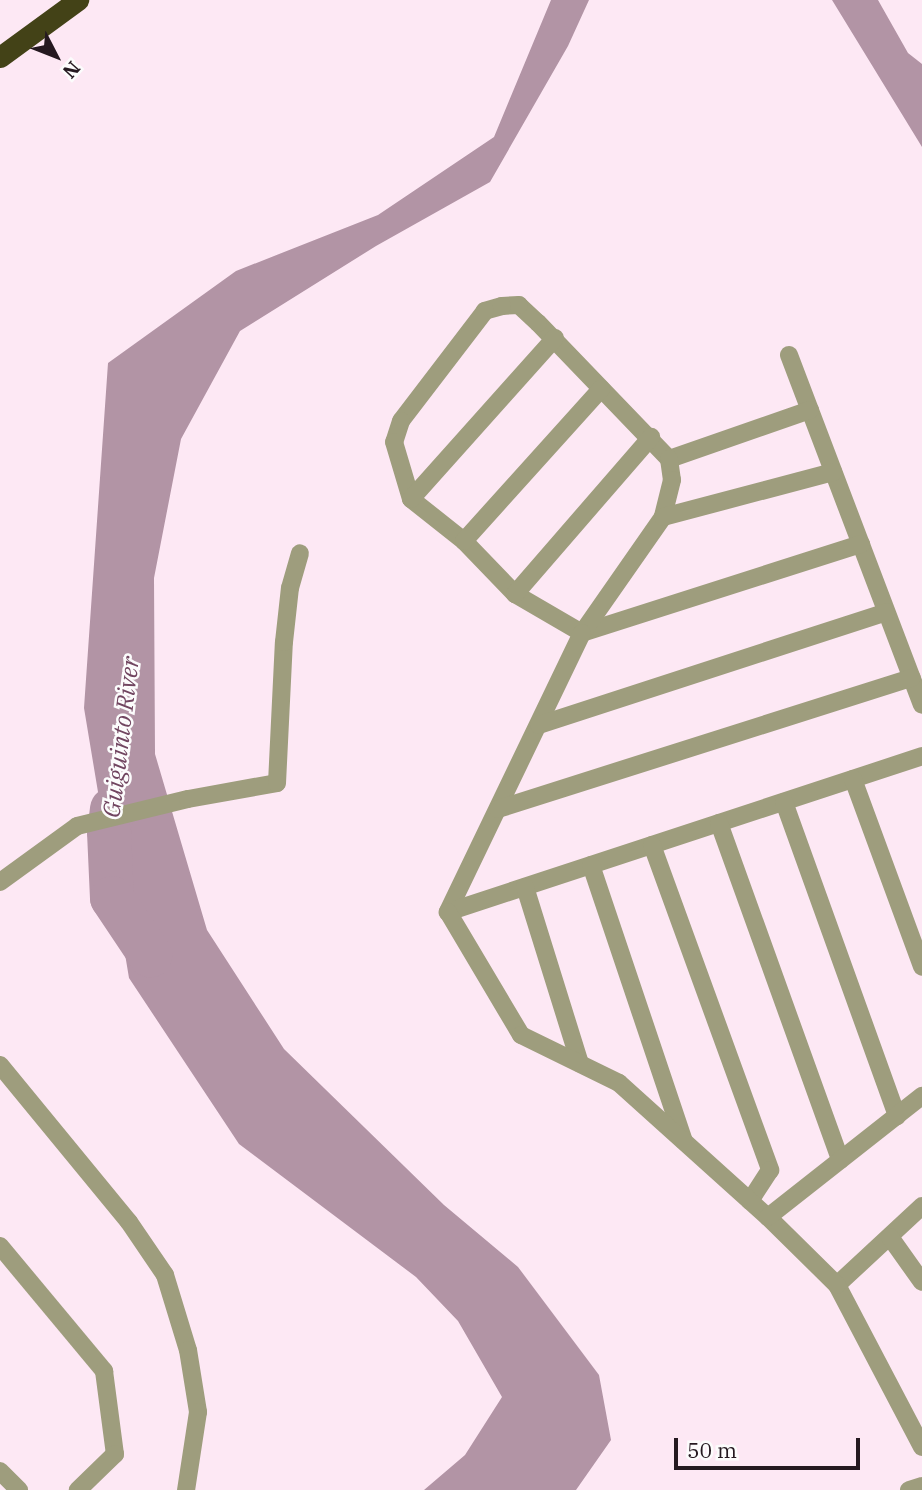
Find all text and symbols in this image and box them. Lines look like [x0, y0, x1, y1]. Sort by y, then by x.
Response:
north arrow [21, 21, 91, 91]
text: N [58, 56, 86, 84]
water label: Guiguinto River [97, 655, 145, 819]
scale bar [677, 1424, 862, 1468]
text: 50 m [687, 1436, 737, 1464]

